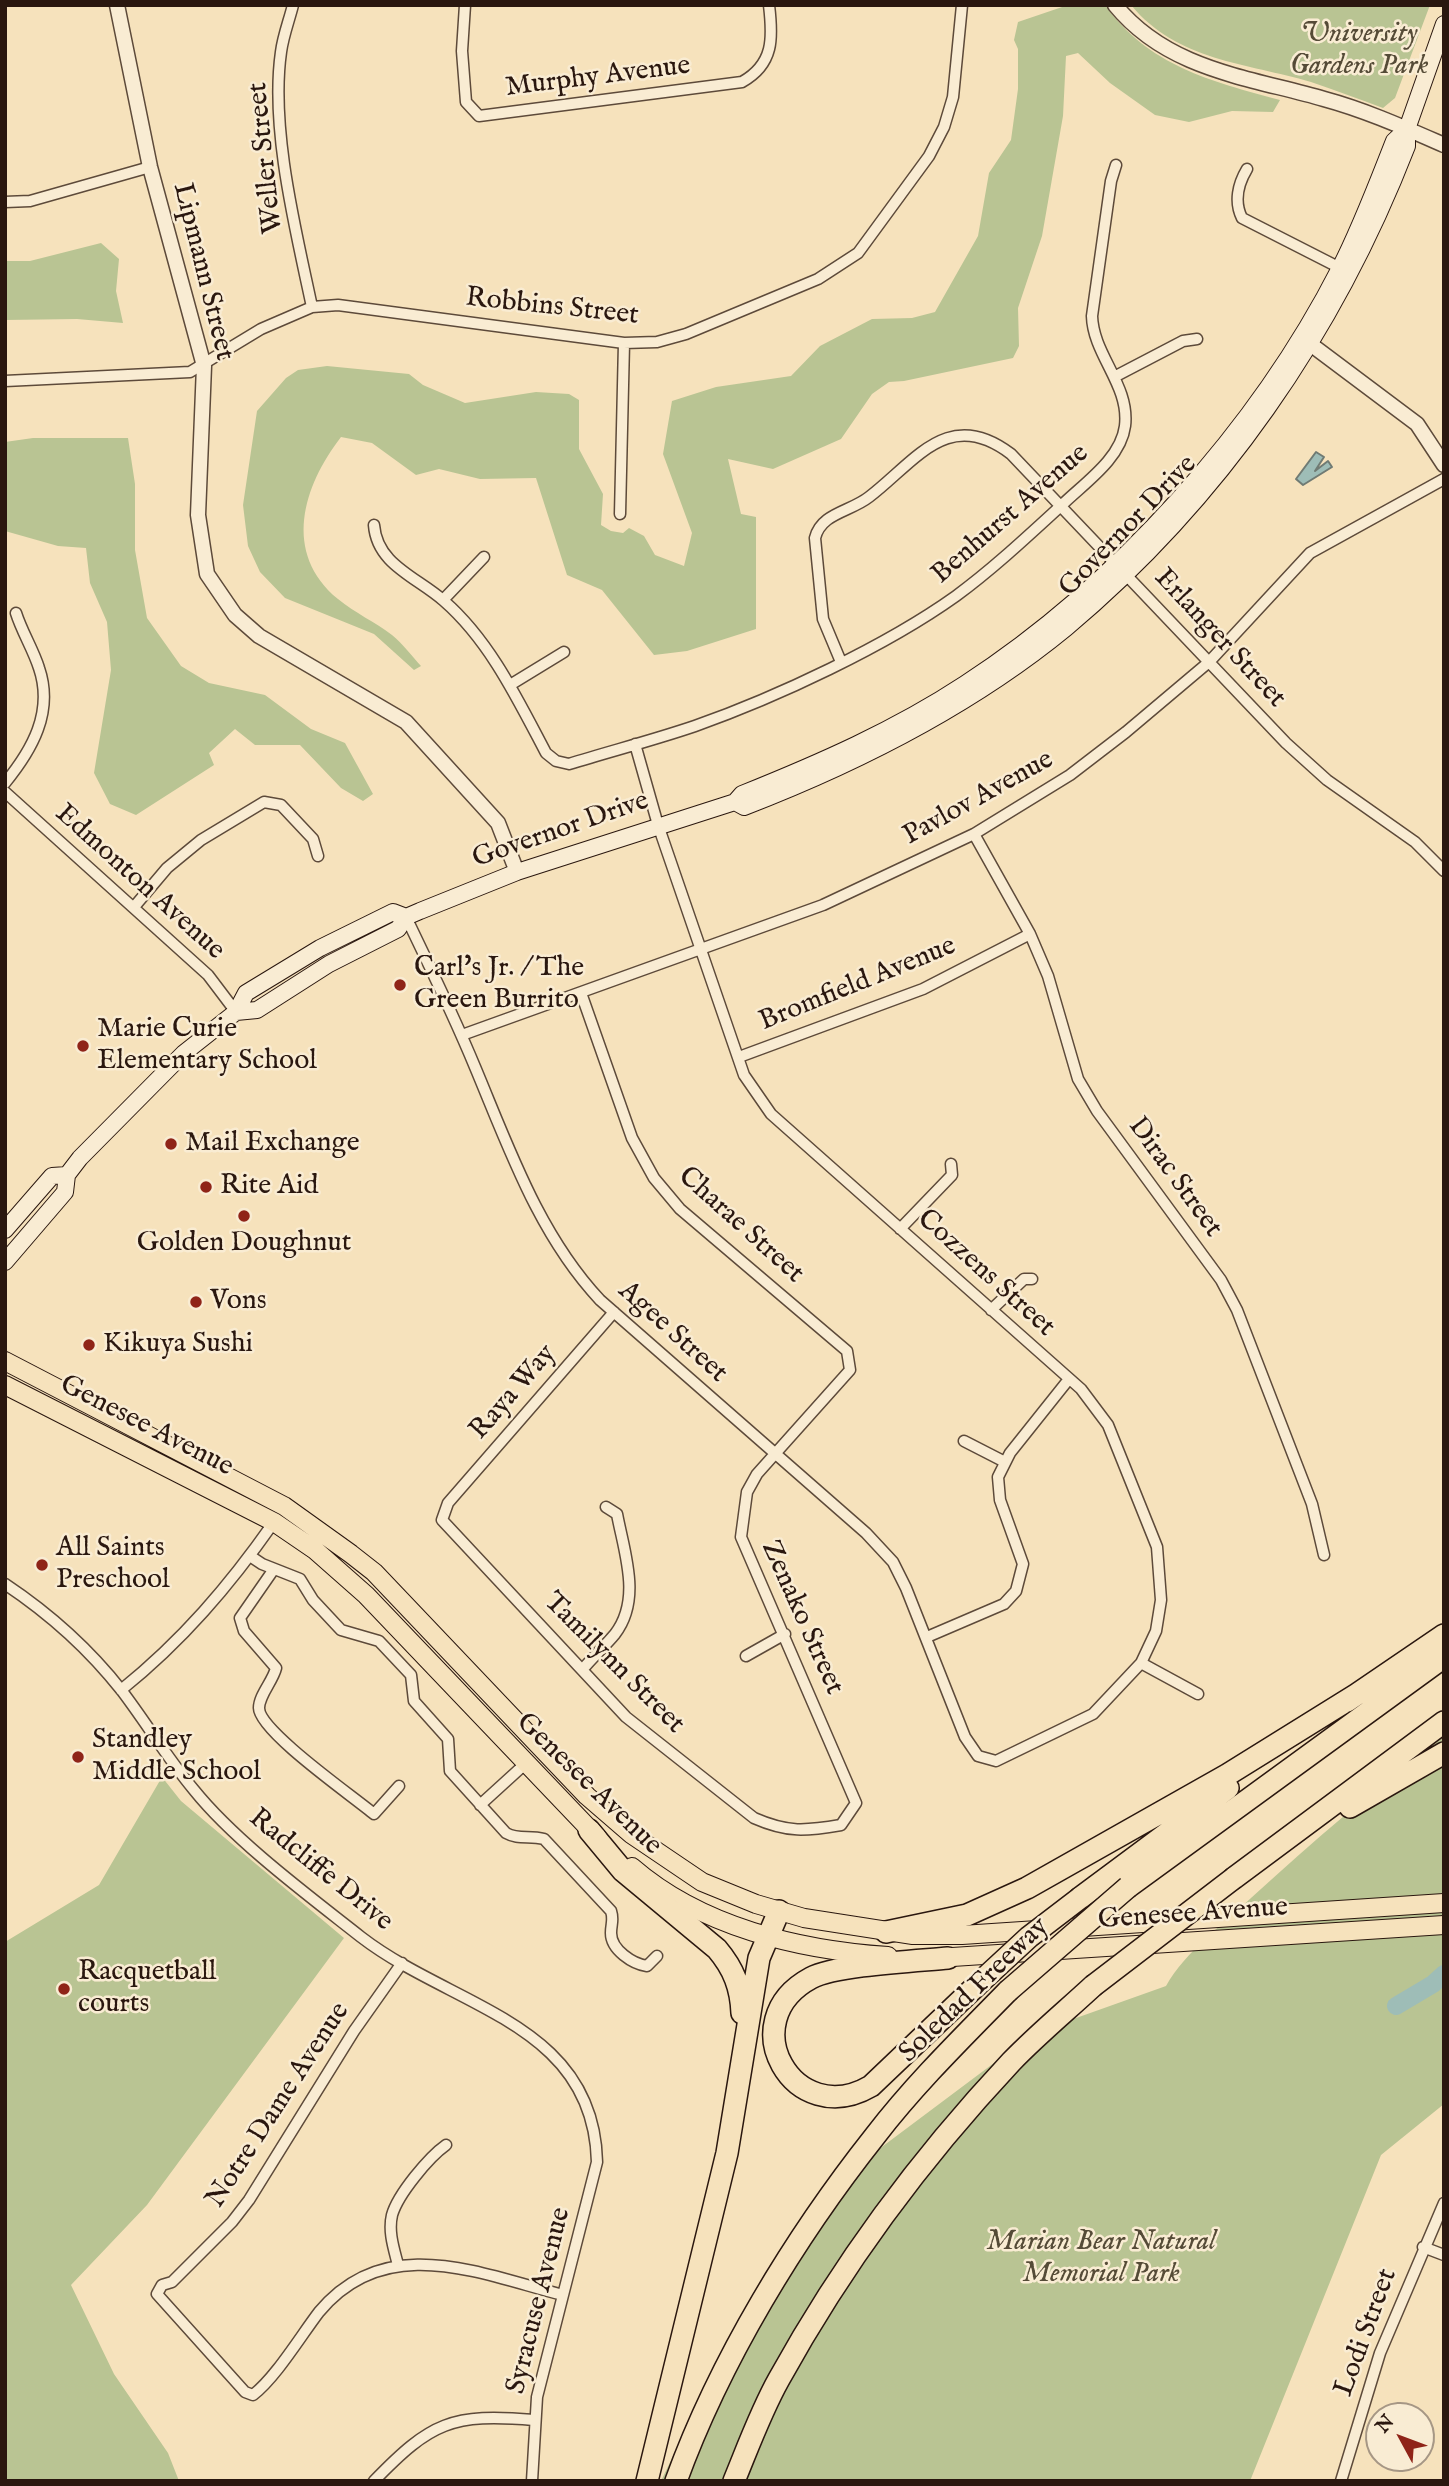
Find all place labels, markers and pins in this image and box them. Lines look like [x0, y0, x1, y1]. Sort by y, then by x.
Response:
place label: Carl's Jr. / The Green Burrito [414, 952, 584, 1018]
marker: Carl's Jr. / The Green Burrito [392, 977, 408, 993]
place label: Marie Curie Elementary School [97, 1013, 317, 1079]
marker: Marie Curie Elementary School [75, 1038, 91, 1054]
place label: Mail Exchange [185, 1127, 360, 1161]
marker: Mail Exchange [163, 1136, 179, 1152]
place label: Rite Aid [220, 1170, 318, 1204]
marker: Rite Aid [198, 1179, 214, 1195]
marker: Golden Doughnut [236, 1208, 252, 1224]
place label: Golden Doughnut [137, 1227, 351, 1261]
place label: Vons [210, 1285, 267, 1319]
marker: Vons [188, 1294, 204, 1310]
place label: Kikuya Sushi [103, 1328, 253, 1362]
marker: Kikuya Sushi [81, 1337, 97, 1353]
place label: All Saints Preschool [56, 1532, 170, 1598]
marker: All Saints Preschool [34, 1557, 50, 1573]
place label: Standley Middle School [92, 1724, 261, 1790]
marker: Standley Middle School [70, 1749, 86, 1765]
place label: Racquetball courts [78, 1956, 217, 2022]
marker: Racquetball courts [56, 1981, 72, 1997]

